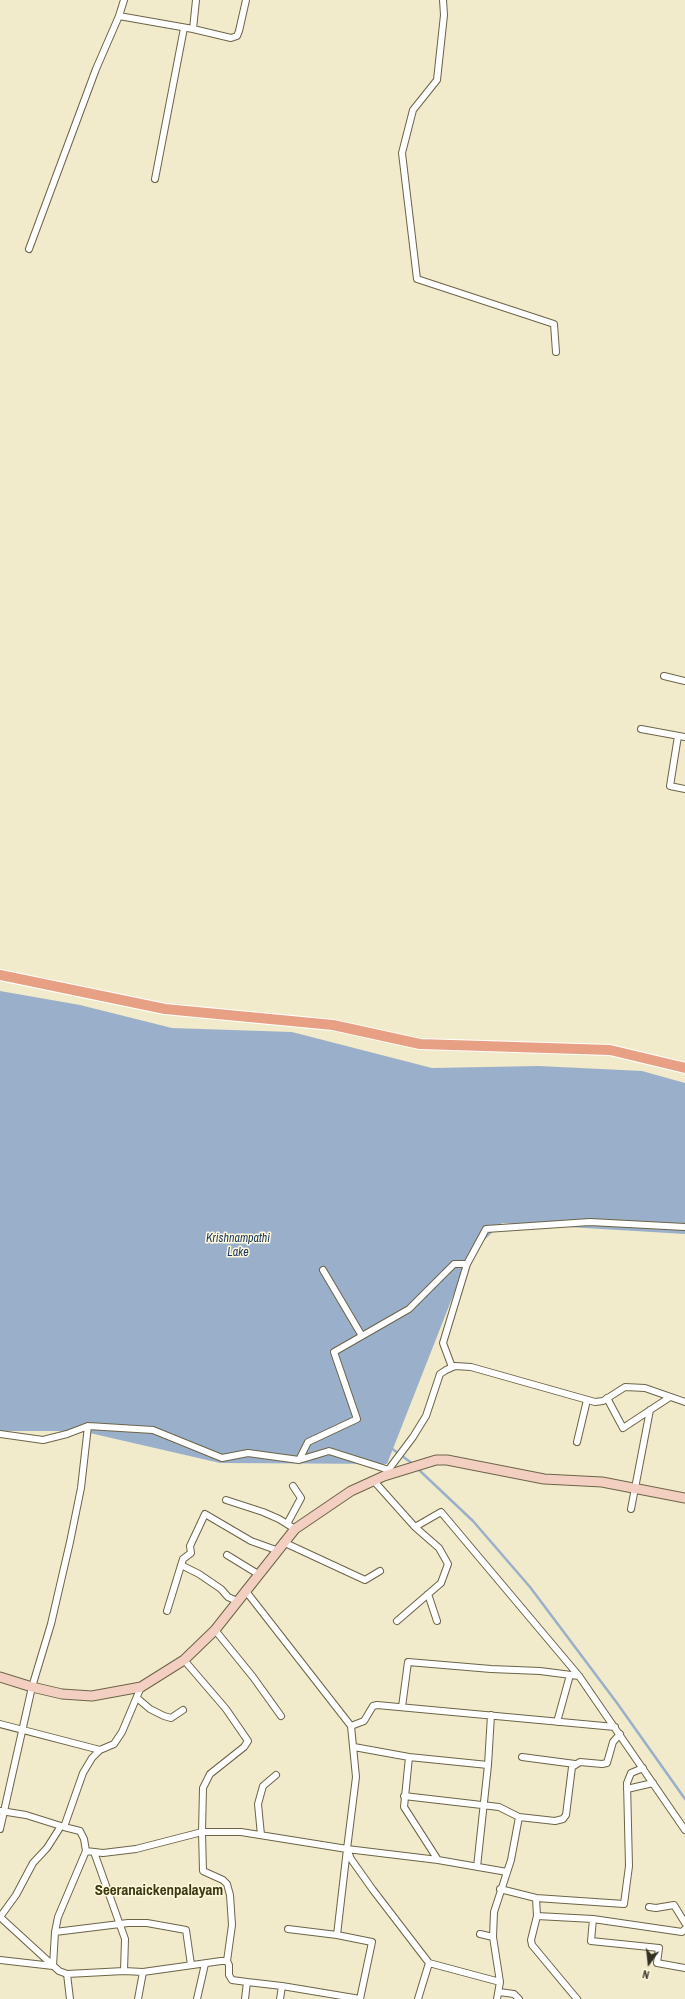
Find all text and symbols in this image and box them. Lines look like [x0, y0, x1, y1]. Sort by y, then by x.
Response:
water label: Krishnampathi Lake [206, 1232, 270, 1260]
district label: Seeranaickenpalayam [95, 1882, 223, 1900]
north arrow [629, 1943, 669, 1983]
text: N [641, 1967, 651, 1982]

